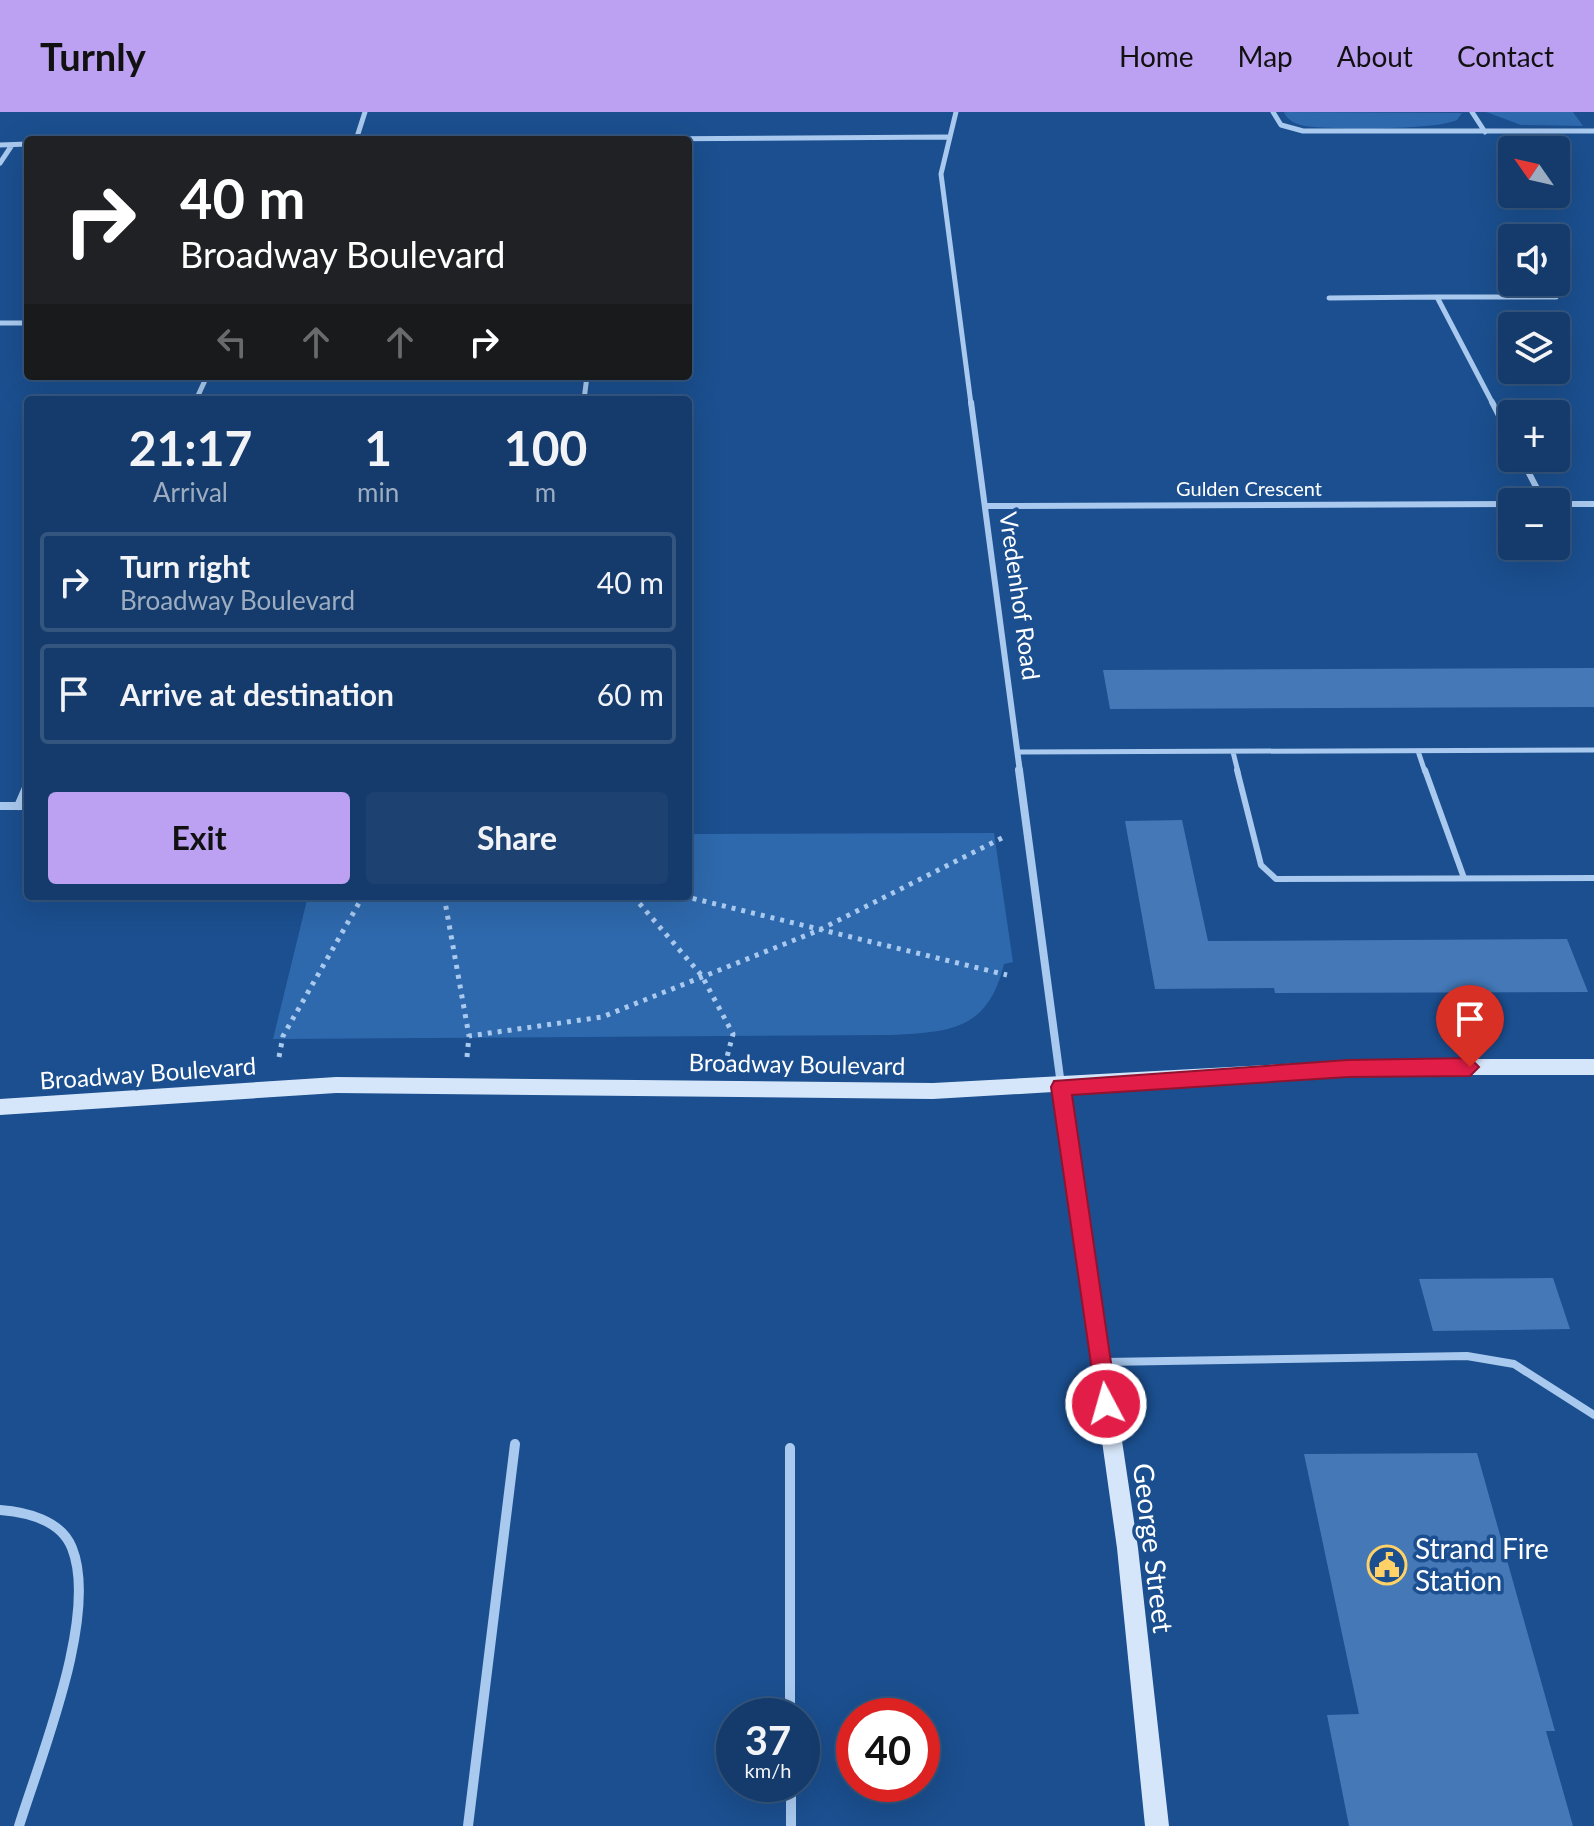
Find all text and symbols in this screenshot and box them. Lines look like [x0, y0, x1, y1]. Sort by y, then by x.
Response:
text: Turnly [40, 33, 146, 79]
text: Home [1119, 39, 1194, 73]
text: Map [1238, 39, 1293, 73]
text: About [1337, 39, 1413, 73]
text: Contact [1457, 39, 1554, 73]
north arrow [1498, 136, 1570, 208]
map controls [1498, 136, 1570, 560]
text: 40 m [180, 164, 305, 231]
icon: right [48, 168, 152, 272]
button: sound [1498, 224, 1570, 296]
text: Broadway Boulevard [180, 232, 505, 276]
button: layers [1498, 312, 1570, 384]
icon: left [210, 320, 254, 364]
icon: ahead [294, 320, 338, 364]
icon: ahead [378, 320, 422, 364]
icon: right [462, 320, 506, 364]
button: + [1498, 400, 1570, 472]
text: 21:17 [129, 419, 252, 476]
text: 1 [364, 419, 392, 476]
text: 100 [504, 419, 587, 476]
text: Arrival [153, 476, 228, 508]
text: min [357, 476, 399, 508]
text: m [535, 476, 556, 508]
street label: Gulden Crescent [1176, 476, 1322, 500]
button: − [1498, 488, 1570, 560]
street label: Vredenhof Road [994, 510, 1047, 682]
text: Turn right [120, 548, 250, 584]
icon: right [52, 560, 96, 604]
text: 40 m [597, 564, 664, 600]
text: Broadway Boulevard [120, 584, 355, 616]
icon: arrive [52, 672, 96, 716]
text: Arrive at destination [120, 676, 394, 712]
text: 60 m [597, 676, 664, 712]
button: Exit [48, 792, 350, 884]
button: Share [366, 792, 668, 884]
pin [1436, 985, 1504, 1067]
icon: arrive [1448, 997, 1492, 1041]
street label: Broadway Boulevard [688, 1047, 906, 1080]
street label: Broadway Boulevard [39, 1050, 257, 1095]
position arrow [1064, 1362, 1148, 1446]
street label: George Street [1127, 1461, 1181, 1635]
place label: Strand Fire Station [1415, 1531, 1549, 1597]
public building icon: Strand Fire Station [1366, 1544, 1408, 1586]
speed limit sign: 40 [836, 1698, 940, 1802]
text: 37 [745, 1716, 791, 1764]
text: km/h [745, 1758, 791, 1782]

